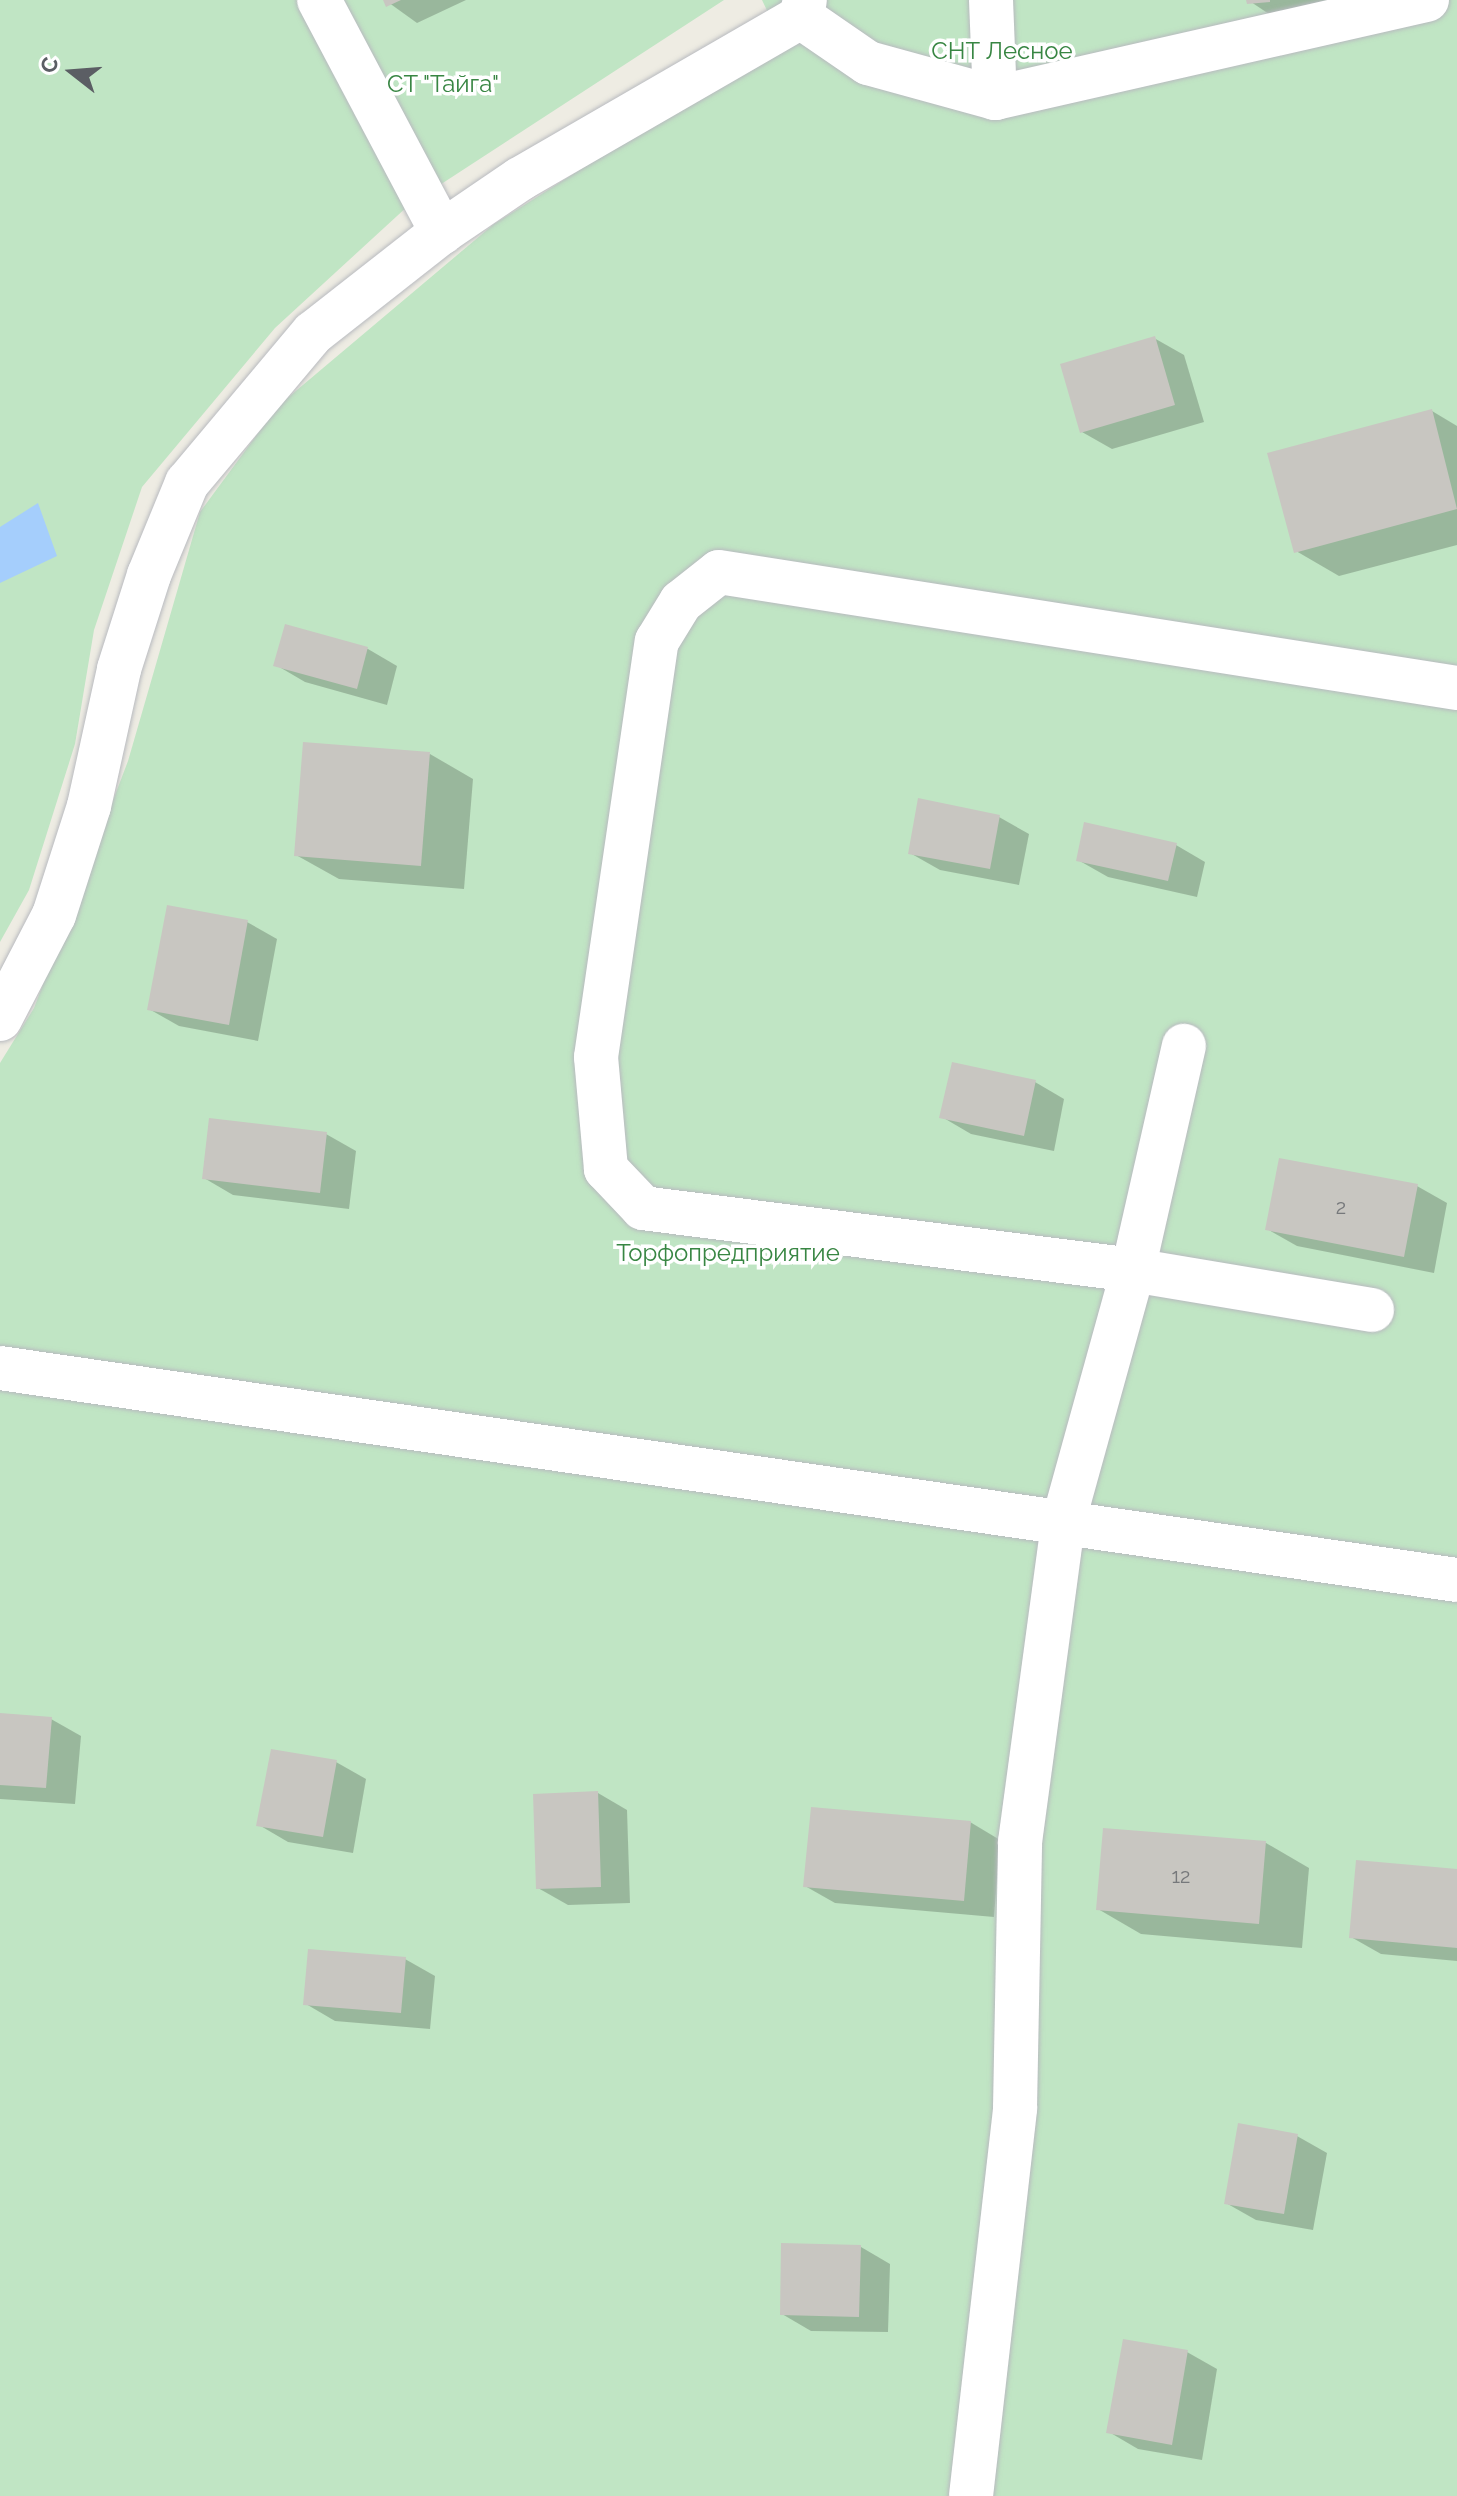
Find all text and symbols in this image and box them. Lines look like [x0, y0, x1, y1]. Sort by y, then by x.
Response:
north arrow [32, 32, 112, 112]
park label: СНТ Лесное [931, 37, 1073, 65]
text: С [34, 54, 64, 76]
park label: СТ "Тайга" [386, 70, 500, 98]
house number: 2 [1336, 1195, 1346, 1219]
park label: Торфопредприятие [616, 1239, 840, 1267]
house number: 12 [1172, 1864, 1190, 1888]

